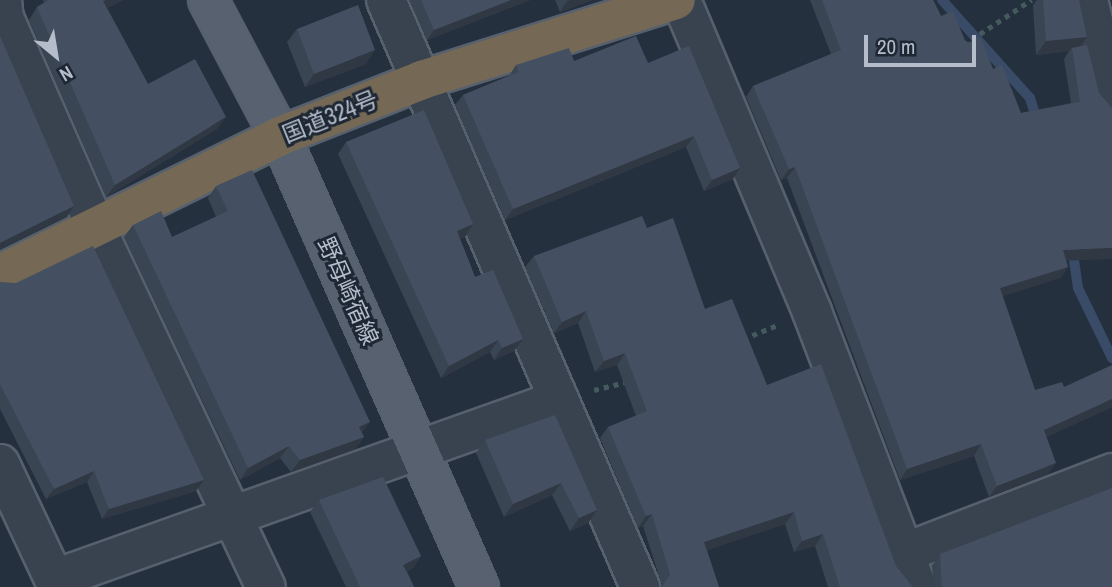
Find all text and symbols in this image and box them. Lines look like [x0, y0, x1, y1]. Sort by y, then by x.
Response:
north arrow [21, 21, 91, 91]
scale bar [867, 21, 979, 65]
text: 20 m [877, 32, 915, 61]
text: N [55, 60, 78, 88]
street label: 国道324号 [278, 85, 382, 149]
street label: 野母崎宿線 [312, 233, 384, 349]

